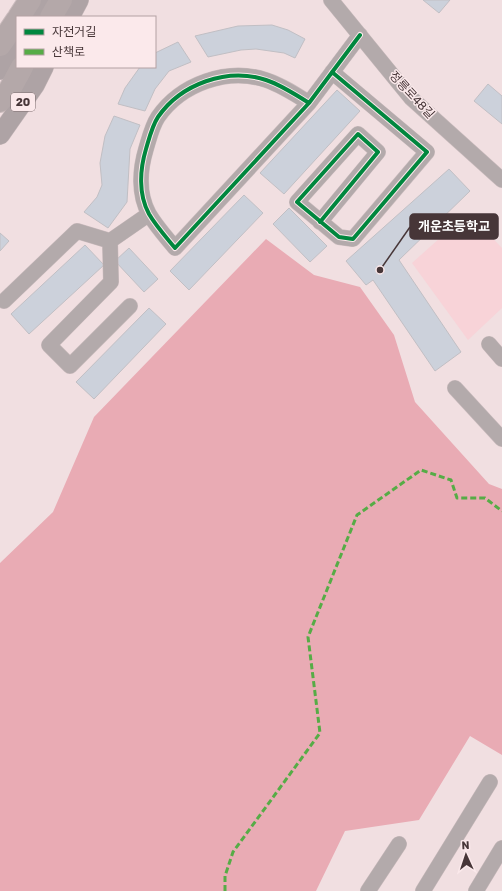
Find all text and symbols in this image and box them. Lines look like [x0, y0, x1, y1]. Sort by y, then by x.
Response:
legend [16, 16, 156, 68]
text: 자전거길 [52, 25, 96, 39]
text: 산책로 [52, 45, 85, 59]
street label: 정릉로48길 [387, 69, 437, 121]
road number: 20 [11, 93, 35, 111]
callout: 개운초등학교 [410, 214, 498, 239]
text: 개운초등학교 [418, 219, 490, 234]
north arrow [446, 835, 486, 875]
text: N [461, 839, 470, 852]

